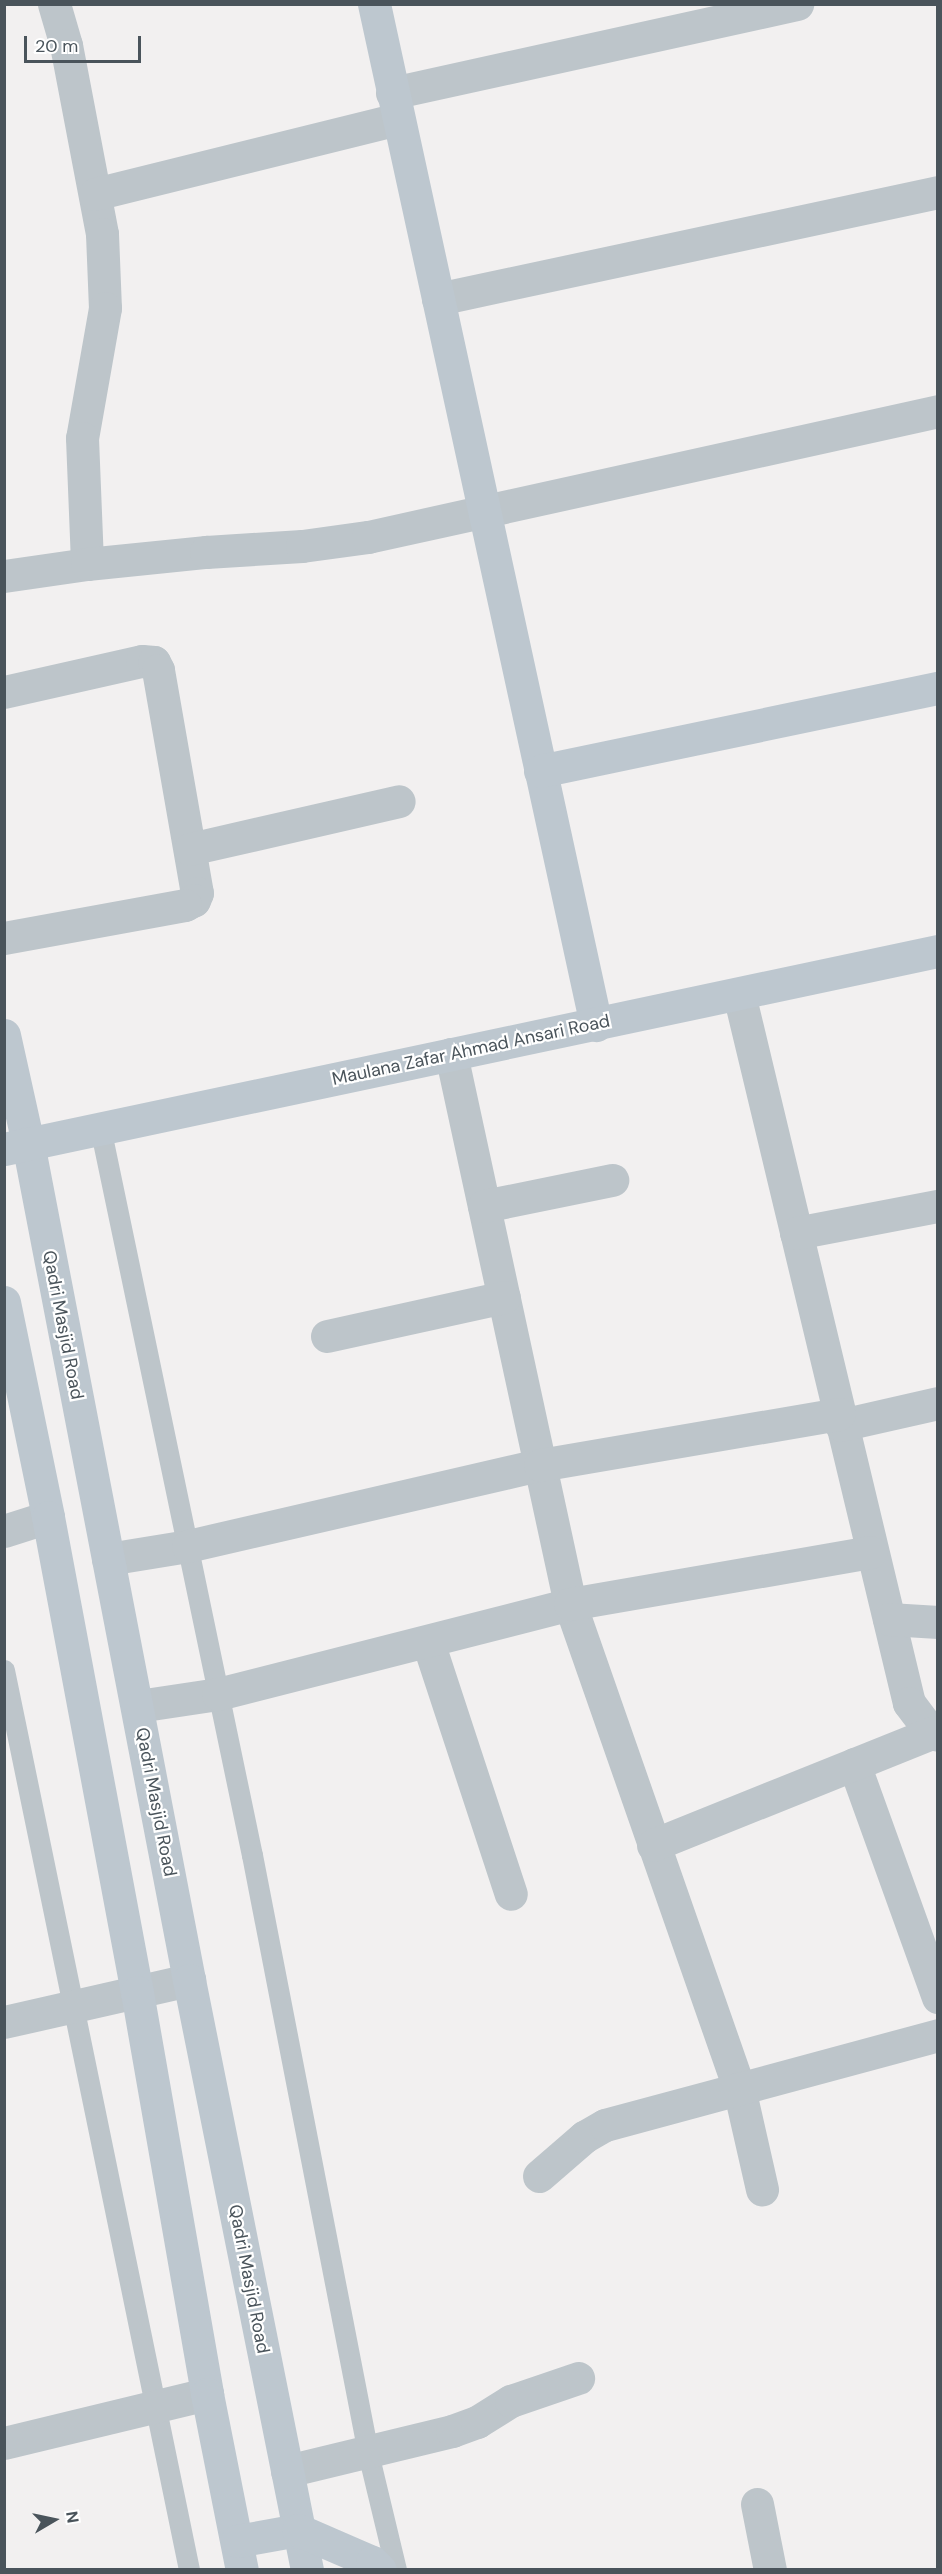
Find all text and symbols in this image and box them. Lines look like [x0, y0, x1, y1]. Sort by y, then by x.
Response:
scale bar [27, 24, 144, 62]
text: 20 m [35, 34, 78, 58]
street label: Maulana Zafar Ahmad Ansari Road [330, 1010, 612, 1090]
street label: Qadri Masjid Road [38, 1249, 88, 1401]
street label: Qadri Masjid Road [131, 1726, 181, 1878]
street label: Qadri Masjid Road [224, 2203, 274, 2355]
north arrow [24, 2490, 84, 2550]
text: N [61, 2510, 84, 2525]

